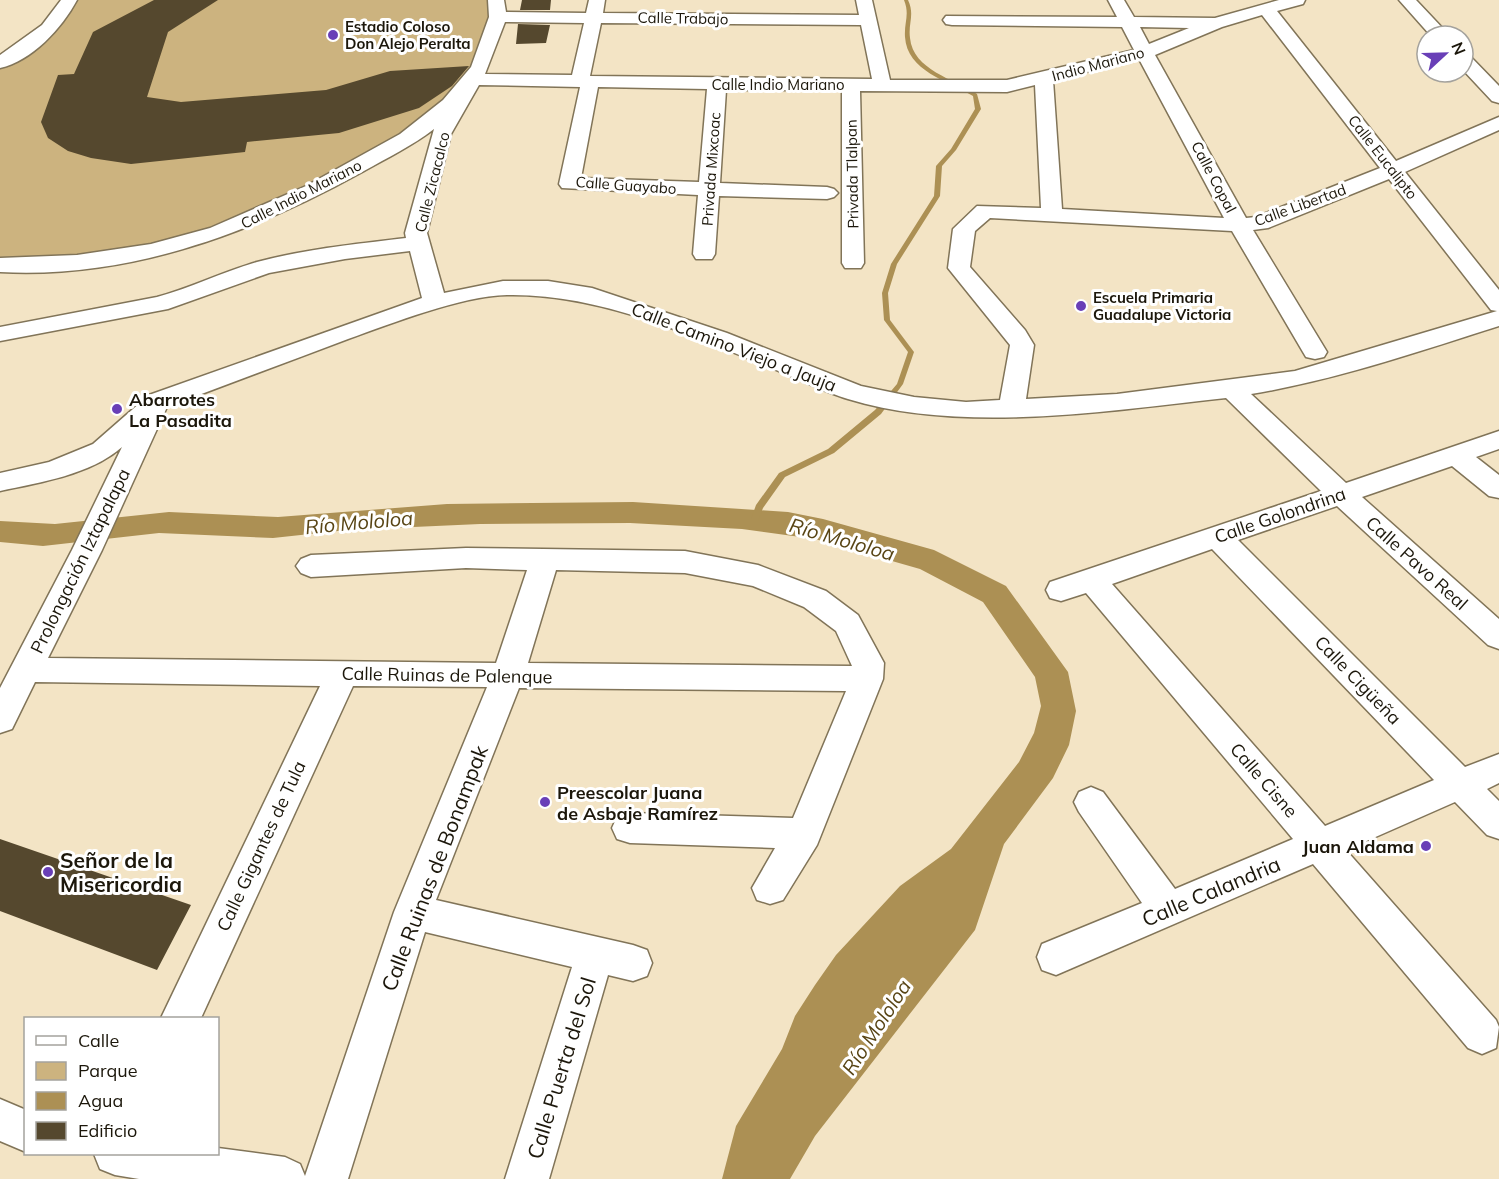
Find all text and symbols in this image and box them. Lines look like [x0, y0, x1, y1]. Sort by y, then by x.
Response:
street label: Calle Trabajo [638, 8, 728, 28]
place label: Estadio Coloso Don Alejo Peralta [345, 17, 471, 53]
north arrow [1415, 24, 1475, 84]
marker: Estadio Coloso Don Alejo Peralta [326, 28, 340, 42]
text: N [1447, 39, 1470, 58]
street label: Indio Mariano [1050, 43, 1146, 85]
street label: Calle Indio Mariano [711, 75, 845, 94]
street label: Calle Eucalipto [1344, 111, 1422, 203]
street label: Privada Mixcoac [698, 112, 724, 226]
street label: Privada Tlalpan [842, 119, 862, 229]
street label: Calle Zicacalco [410, 130, 454, 234]
street label: Calle Copal [1187, 138, 1241, 216]
street label: Calle Indio Mariano [237, 155, 365, 233]
street label: Calle Guayabo [575, 172, 677, 198]
street label: Calle Libertad [1252, 180, 1348, 230]
place label: Escuela Primaria Guadalupe Victoria [1093, 288, 1231, 324]
street label: Calle Camino Viejo a Jauja [628, 297, 840, 397]
marker: Escuela Primaria Guadalupe Victoria [1074, 299, 1088, 313]
place label: Abarrotes La Pasadita [129, 388, 232, 432]
marker: Abarrotes La Pasadita [110, 402, 124, 416]
street label: Prolongación Iztapalapa [25, 465, 135, 657]
street label: Calle Golondrina [1211, 482, 1349, 548]
water label: Río Mololoa [304, 505, 414, 539]
street label: Calle Pavo Real [1361, 511, 1473, 615]
water label: Río Mololoa [787, 512, 897, 566]
street label: Calle Cigüeña [1310, 631, 1406, 729]
street label: Calle Ruinas de Palenque [341, 662, 553, 688]
street label: Calle Cisne [1225, 738, 1303, 822]
street label: Calle Ruinas de Bonampak [375, 741, 493, 995]
street label: Calle Gigantes de Tula [211, 757, 311, 935]
place label: Preescolar Juana de Asbaje Ramírez [557, 781, 718, 825]
marker: Preescolar Juana de Asbaje Ramírez [538, 795, 552, 809]
place label: Juan Aldama [1302, 835, 1414, 858]
marker: Juan Aldama [1419, 839, 1433, 853]
place label: Señor de la Misericordia [60, 847, 182, 897]
street label: Calle Calandria [1138, 850, 1284, 932]
marker: Señor de la Misericordia [41, 865, 55, 879]
street label: Calle Puerta del Sol [521, 974, 601, 1162]
water label: Río Mololoa [836, 975, 916, 1079]
legend [24, 1017, 219, 1155]
text: Calle [78, 1029, 119, 1052]
text: Parque [78, 1059, 137, 1082]
text: Agua [78, 1089, 123, 1112]
text: Edificio [78, 1119, 137, 1142]

